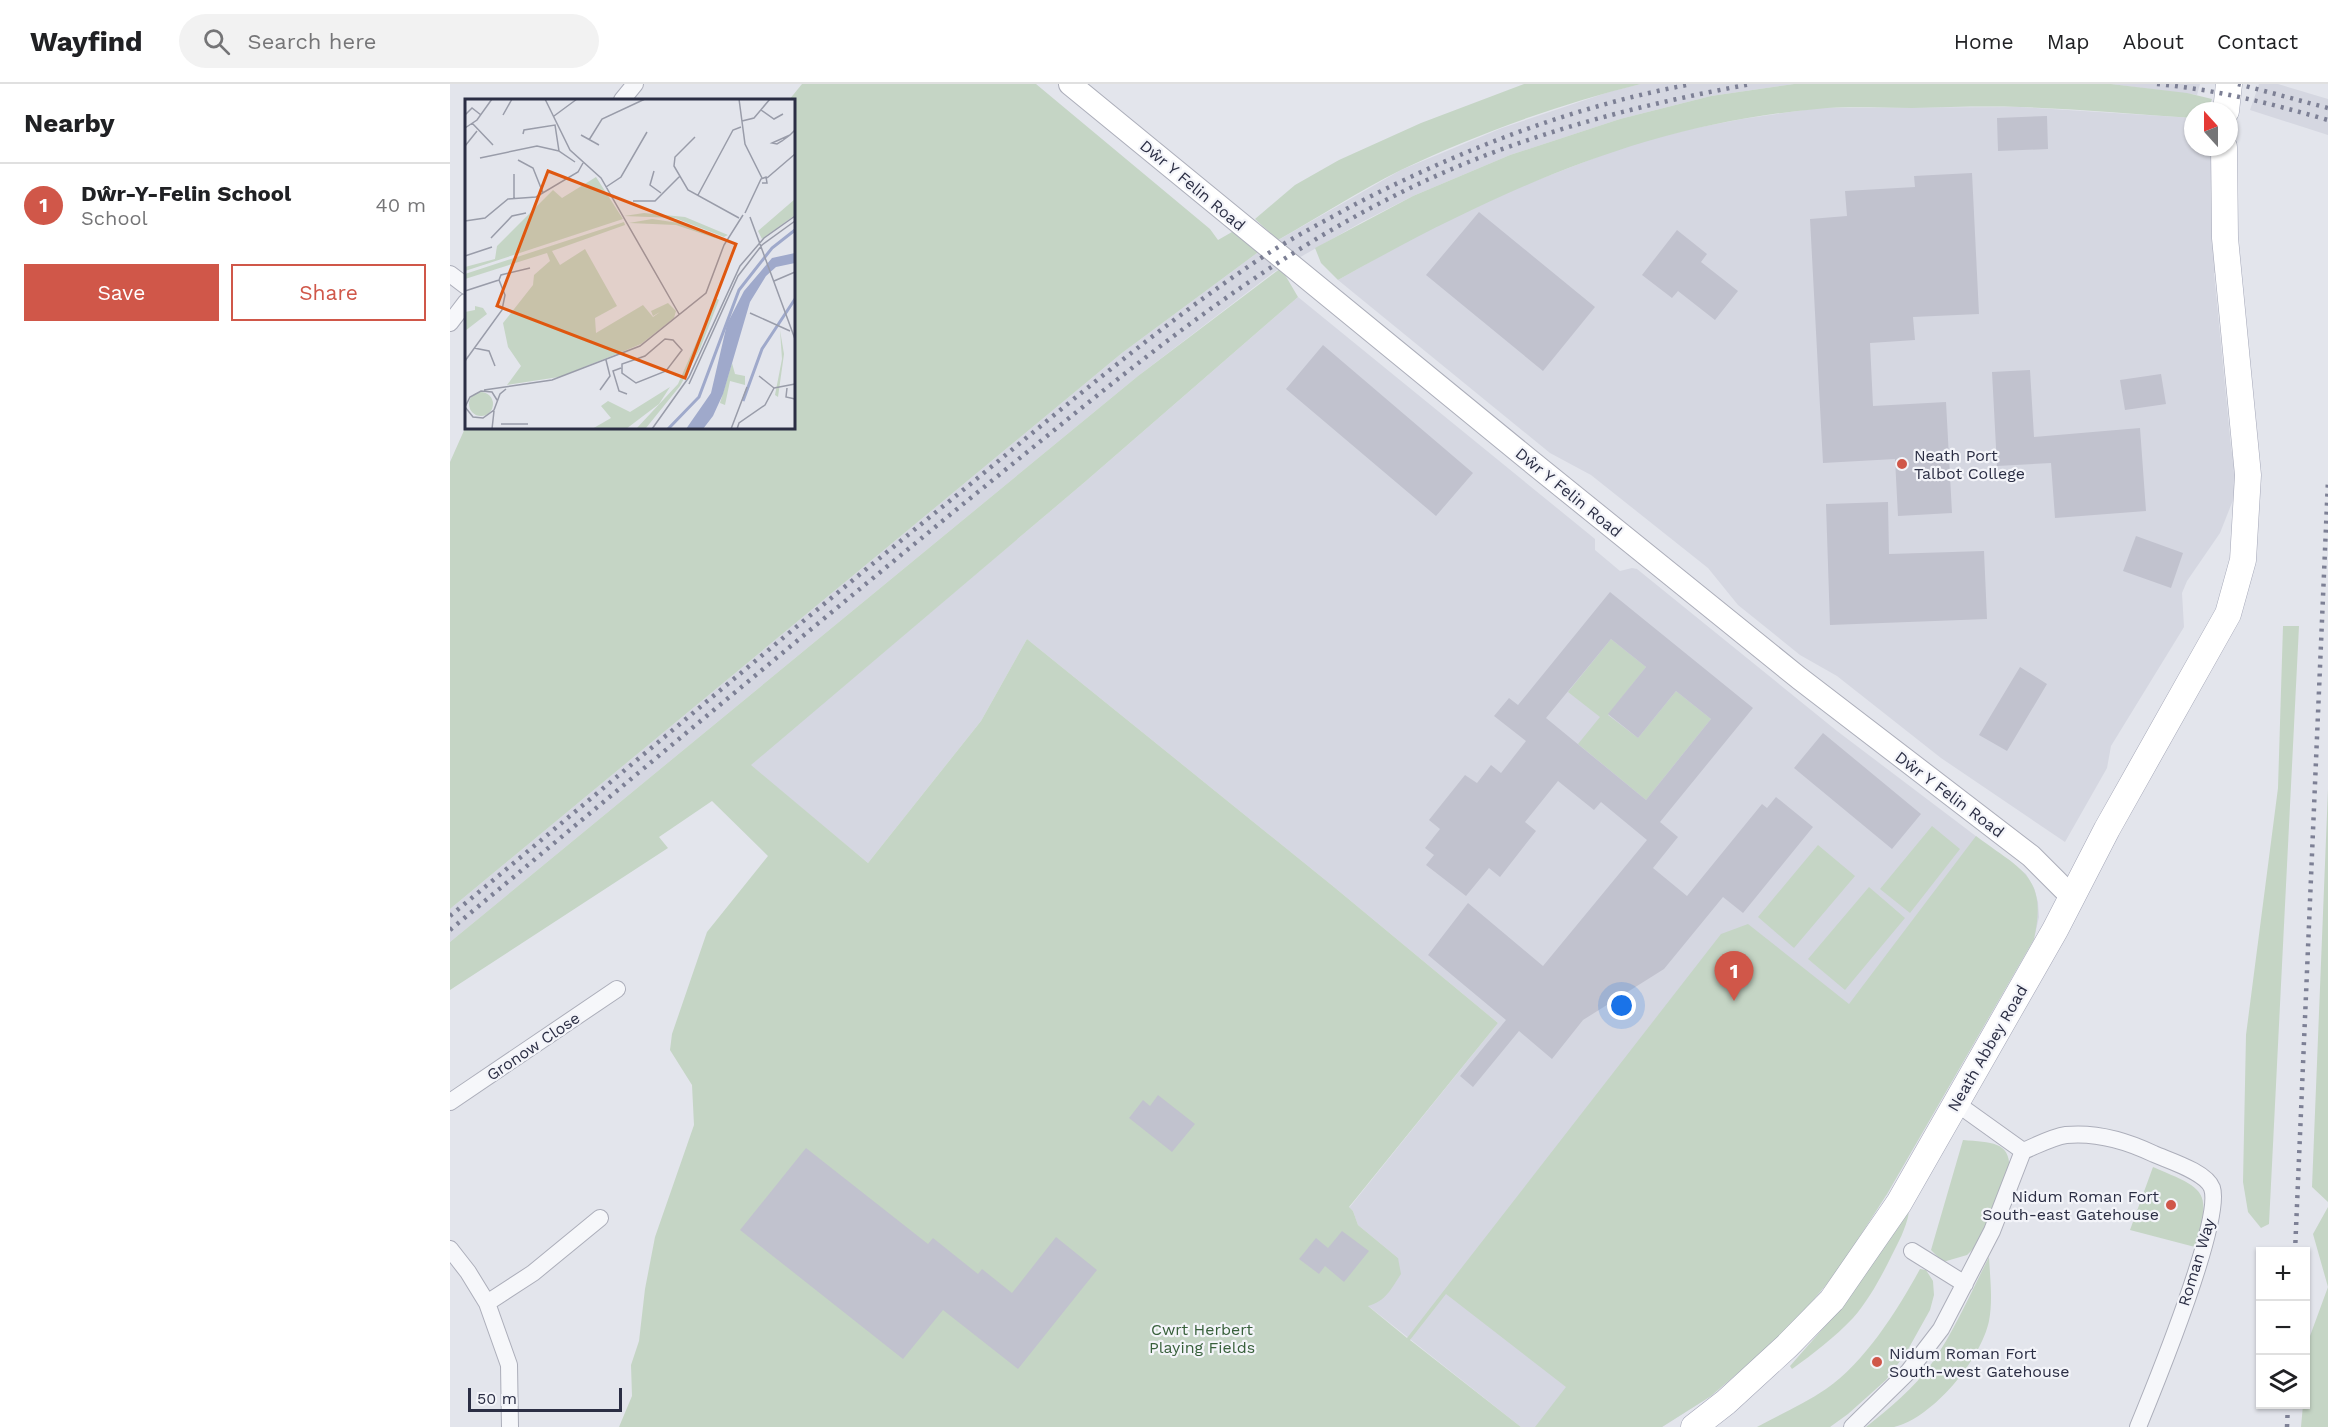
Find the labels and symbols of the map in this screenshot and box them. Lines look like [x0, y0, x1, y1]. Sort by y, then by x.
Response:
inset map [465, 99, 795, 429]
north arrow [2184, 102, 2238, 156]
street label: Dŵr Y Felin Road [1136, 136, 1249, 235]
street label: Dŵr Y Felin Road [1512, 444, 1626, 541]
place label: Neath Port Talbot College [1914, 446, 2025, 483]
marker: Neath Port Talbot College [1895, 457, 1909, 471]
street label: Dŵr Y Felin Road [1892, 747, 2008, 841]
pin: 1 [1714, 952, 1754, 1001]
street label: Neath Abbey Road [1943, 982, 2031, 1115]
your location [1607, 991, 1636, 1020]
street label: Gronow Close [483, 1008, 583, 1085]
place label: Nidum Roman Fort South-east Gatehouse [1982, 1187, 2159, 1224]
marker: Nidum Roman Fort South-east Gatehouse [2164, 1198, 2178, 1212]
street label: Roman Way [2174, 1215, 2219, 1308]
park label: Cwrt Herbert Playing Fields [1149, 1320, 1255, 1357]
place label: Nidum Roman Fort South-west Gatehouse [1889, 1344, 2069, 1381]
marker: Nidum Roman Fort South-west Gatehouse [1870, 1355, 1884, 1369]
scale bar [468, 1385, 622, 1412]

